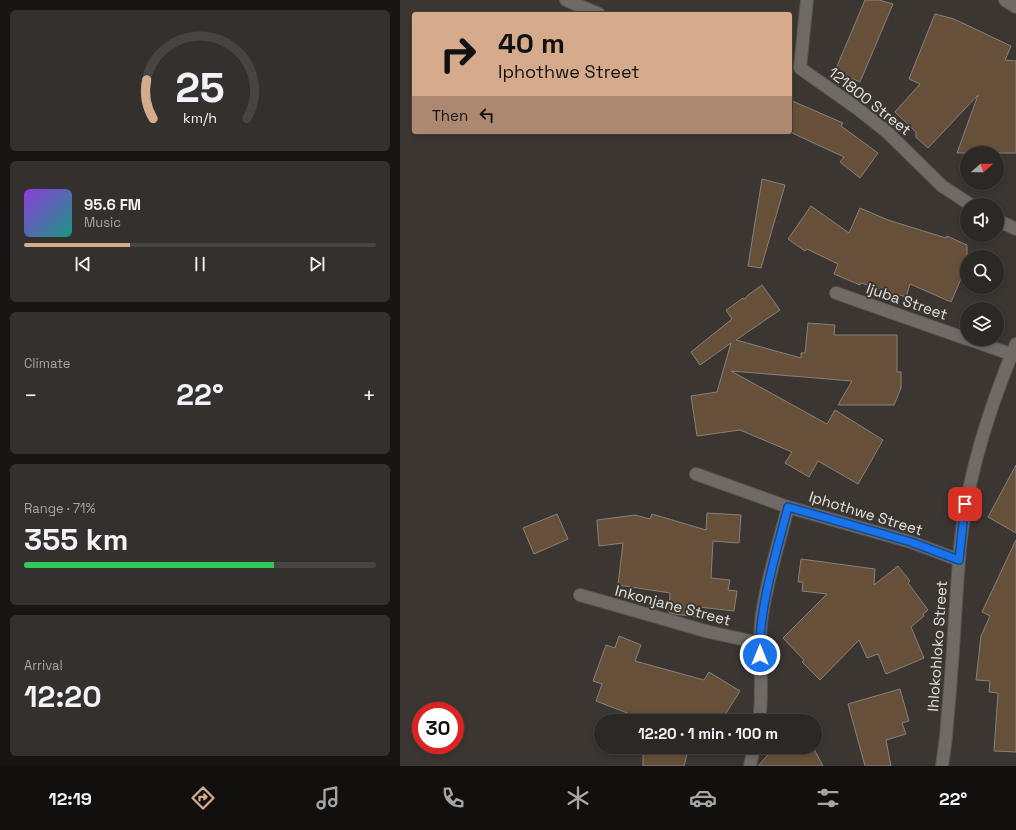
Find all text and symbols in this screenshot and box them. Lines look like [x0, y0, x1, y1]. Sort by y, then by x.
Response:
text: 40 m [498, 25, 565, 61]
icon: right [432, 28, 484, 80]
text: 25 [175, 60, 225, 113]
text: Iphothwe Street [498, 60, 640, 83]
street label: 121800 Street [825, 63, 915, 139]
icon: left [476, 104, 498, 126]
text: Then [432, 106, 468, 125]
text: km/h [183, 108, 217, 126]
north arrow [960, 146, 1004, 190]
map controls [960, 146, 1004, 346]
text: 95.6 FM [84, 195, 141, 214]
button: sound [960, 198, 1004, 242]
text: Music [84, 214, 121, 231]
button: search [960, 250, 1004, 294]
icon: previous [72, 253, 94, 275]
icon: pause [189, 253, 211, 275]
icon: next [306, 253, 328, 275]
street label: Ijuba Street [864, 278, 950, 324]
button: layers [960, 302, 1004, 346]
text: Climate [24, 355, 70, 372]
text: 22° [176, 375, 224, 414]
text: − [24, 381, 38, 409]
text: + [362, 381, 376, 409]
street label: Iphothwe Street [807, 487, 925, 539]
pin [948, 487, 982, 521]
icon: arrive [954, 493, 976, 515]
text: Range · 71% [24, 500, 95, 517]
text: 355 km [24, 520, 128, 559]
street label: Inkonjane Street [613, 580, 733, 630]
street label: Ihlokohloko Street [923, 580, 951, 712]
position arrow [739, 634, 781, 676]
text: Arrival [24, 657, 63, 674]
text: 12:20 [24, 677, 102, 716]
speed limit sign: 30 [412, 702, 464, 754]
text: 12:20 · 1 min · 100 m [638, 724, 778, 743]
icon: directions [189, 784, 217, 812]
icon: music [314, 784, 342, 812]
icon: phone [439, 784, 467, 812]
icon: climate [564, 784, 592, 812]
icon: car [689, 784, 717, 812]
icon: filters [814, 784, 842, 812]
text: 12:19 [49, 787, 92, 810]
text: 22° [939, 787, 967, 810]

